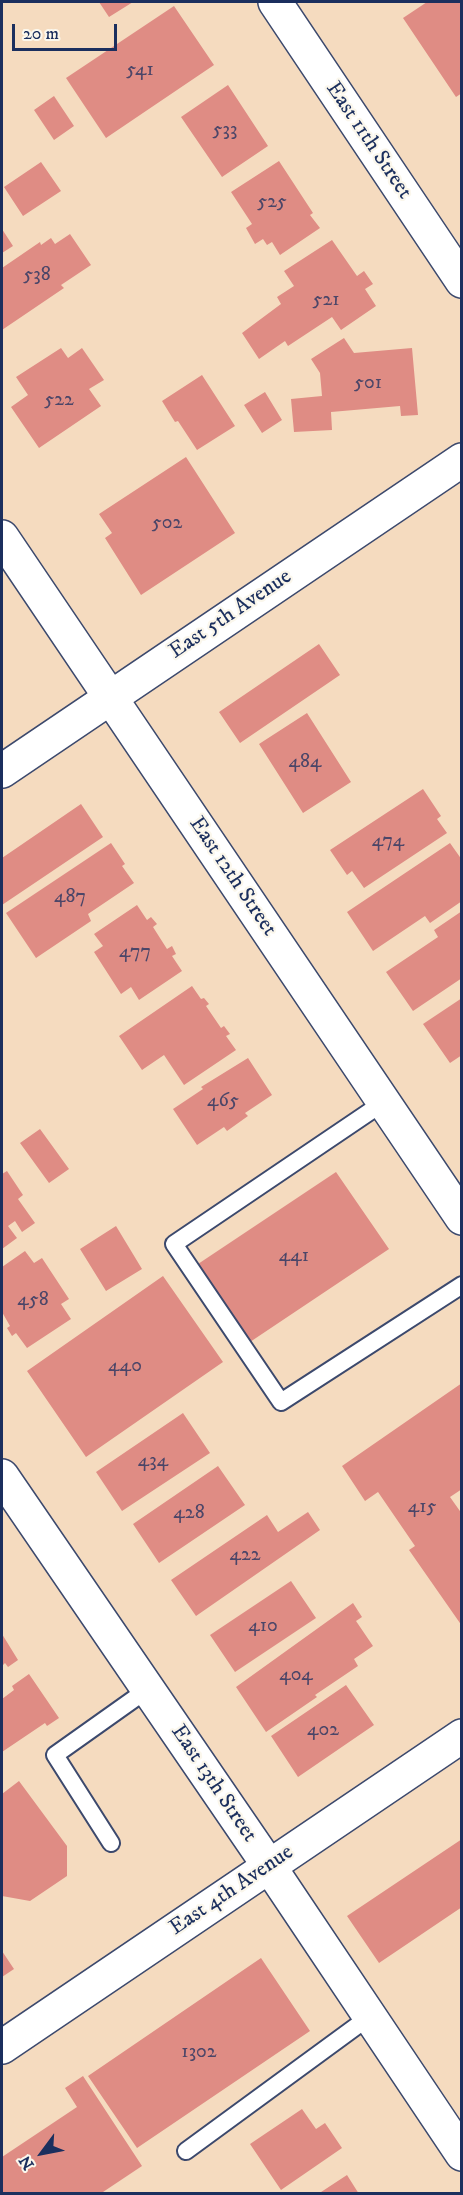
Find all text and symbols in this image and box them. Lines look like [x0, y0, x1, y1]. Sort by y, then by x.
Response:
scale bar [15, 12, 120, 50]
text: 20 m [23, 23, 59, 45]
house number: 541 [126, 59, 154, 83]
street label: East 11th Street [319, 77, 417, 205]
house number: 533 [213, 119, 237, 143]
house number: 525 [257, 191, 287, 215]
house number: 538 [23, 264, 51, 288]
house number: 521 [312, 289, 340, 313]
house number: 501 [354, 372, 382, 396]
house number: 522 [44, 389, 74, 413]
house number: 502 [152, 512, 182, 536]
street label: East 5th Avenue [165, 564, 297, 666]
house number: 484 [288, 751, 322, 775]
street label: East 12th Street [182, 812, 282, 942]
house number: 474 [372, 830, 404, 854]
house number: 487 [54, 886, 86, 910]
house number: 477 [119, 941, 151, 965]
house number: 465 [207, 1090, 239, 1114]
house number: 441 [279, 1245, 309, 1269]
house number: 458 [17, 1289, 49, 1313]
house number: 440 [108, 1355, 142, 1379]
house number: 434 [138, 1450, 168, 1474]
house number: 415 [408, 1496, 436, 1520]
house number: 428 [173, 1502, 205, 1526]
house number: 422 [229, 1544, 261, 1568]
house number: 410 [248, 1615, 278, 1639]
house number: 404 [279, 1664, 313, 1688]
house number: 402 [307, 1719, 339, 1743]
street label: East 13th Street [164, 1720, 262, 1848]
street label: East 4th Avenue [165, 1840, 299, 1942]
house number: 1302 [181, 2041, 217, 2065]
north arrow [12, 2123, 72, 2183]
text: N [15, 2152, 39, 2173]

